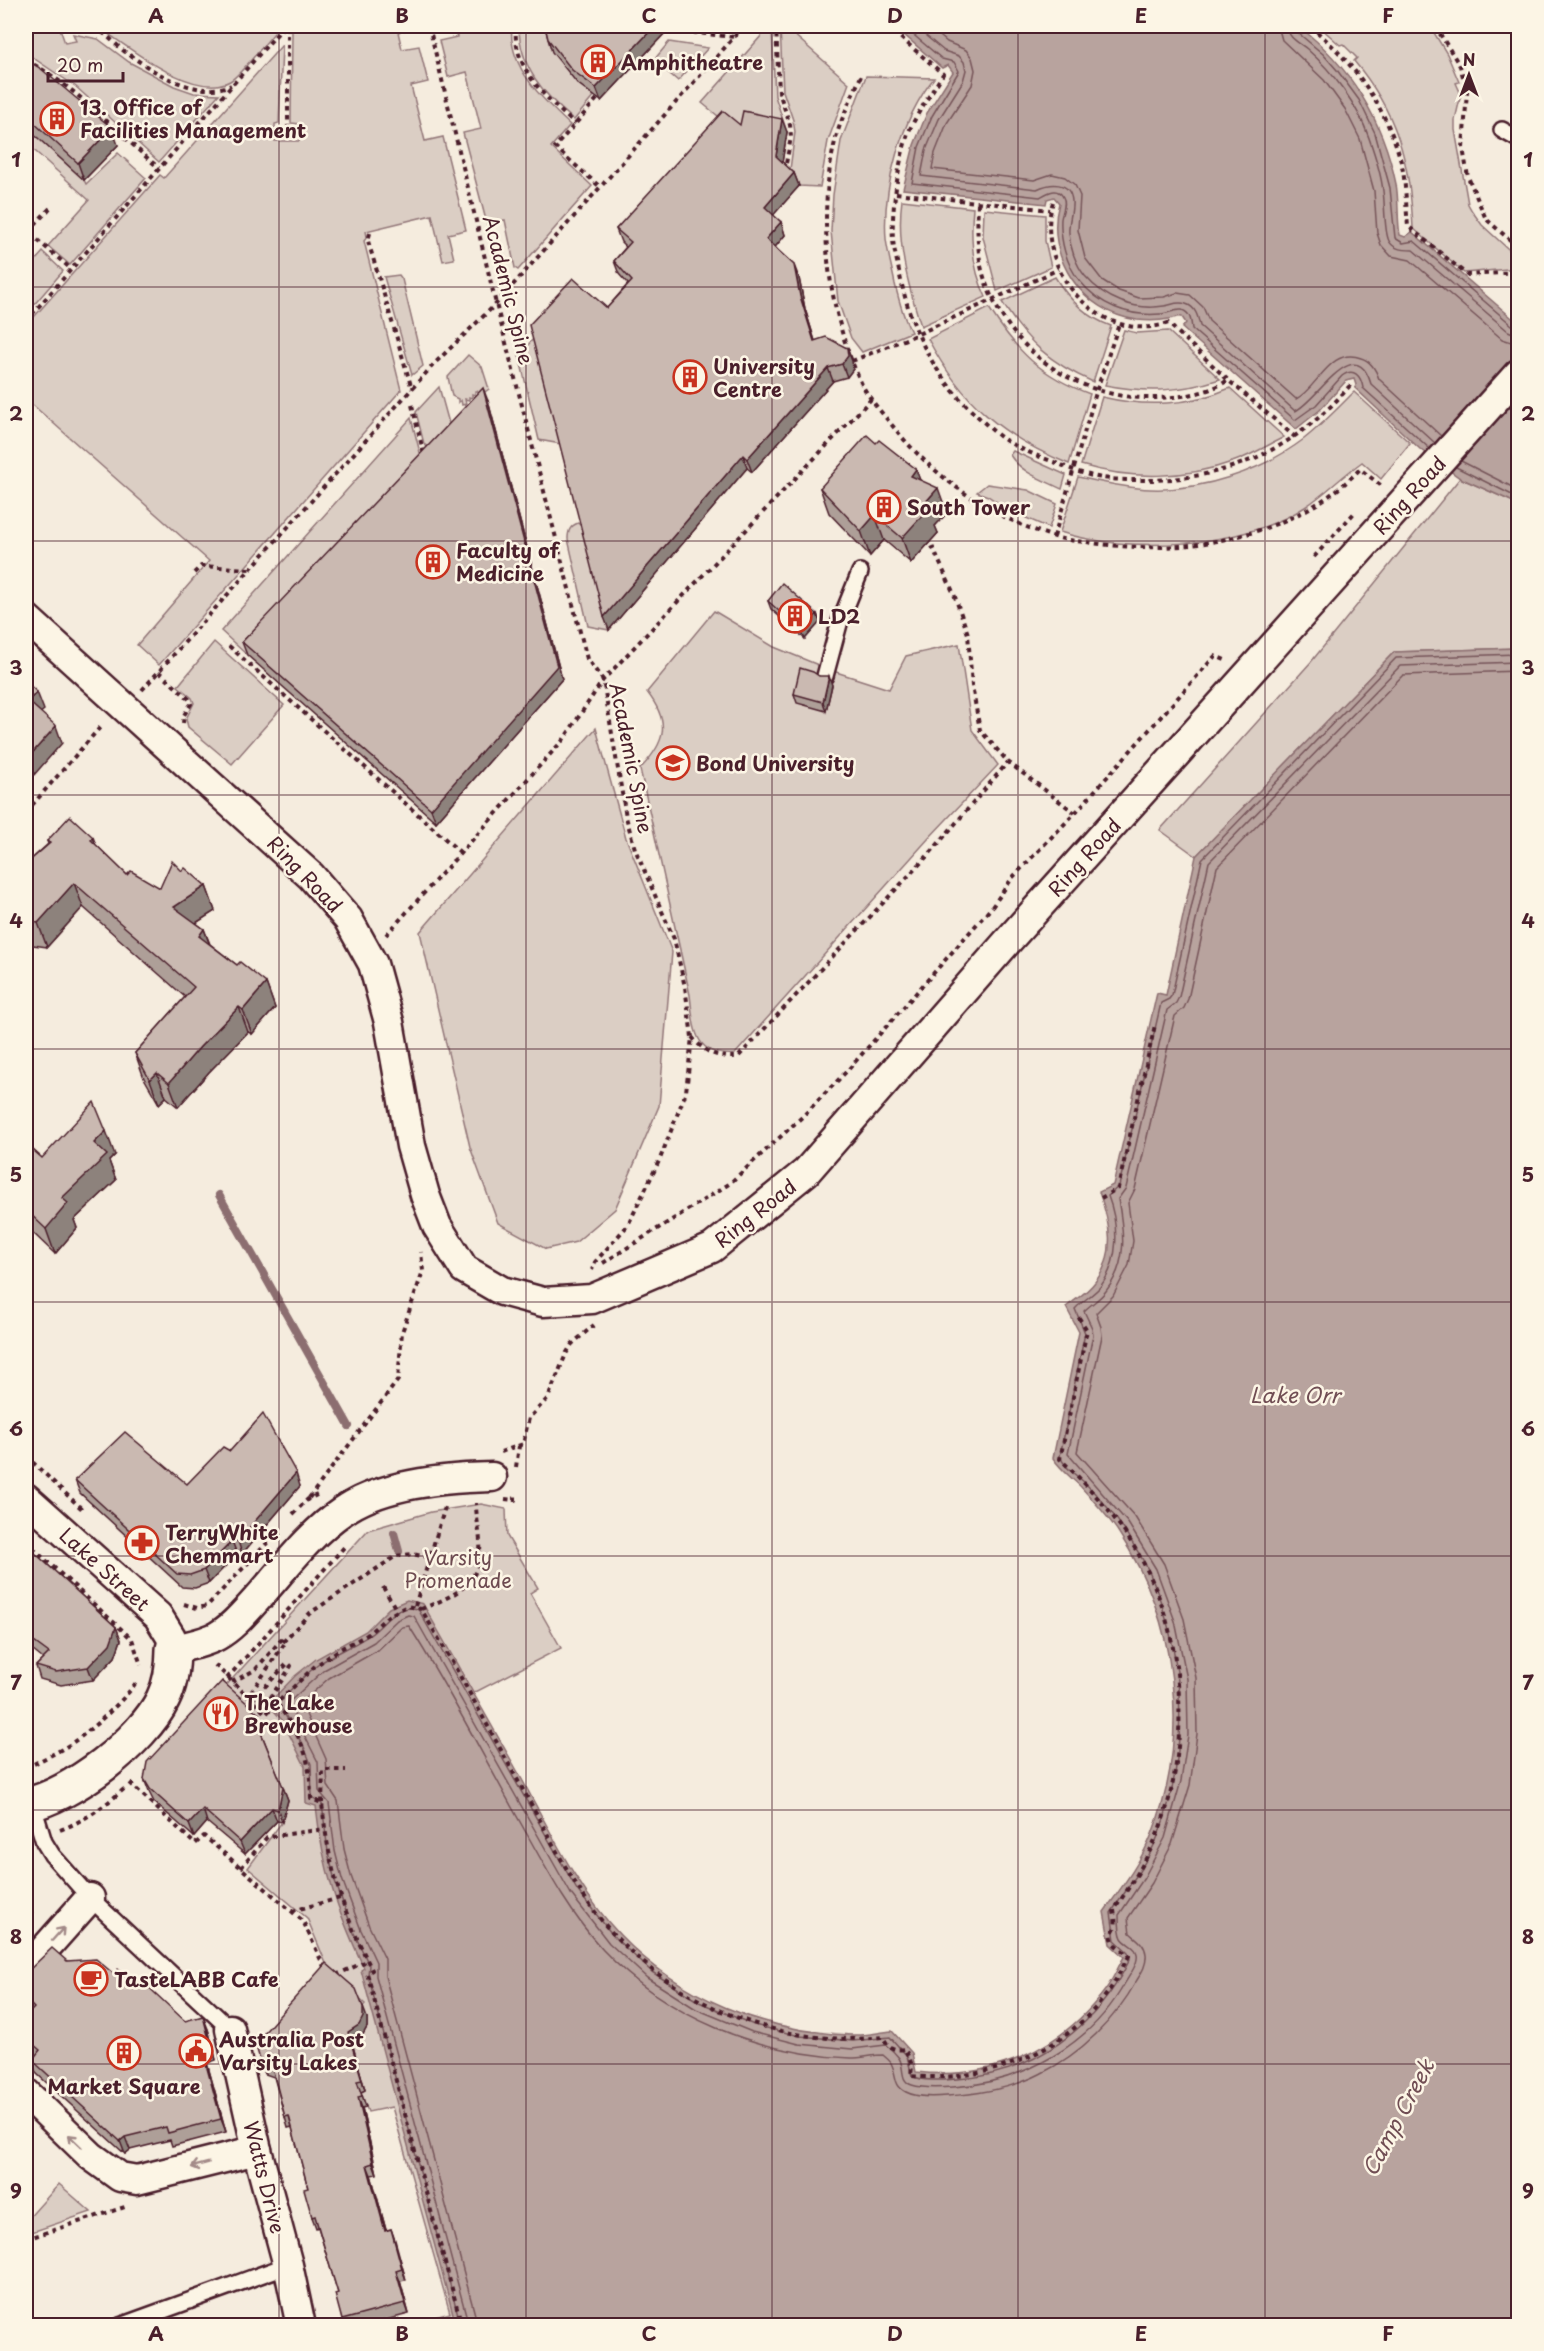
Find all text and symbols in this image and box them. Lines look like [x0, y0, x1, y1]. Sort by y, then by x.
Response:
text: A [148, 0, 164, 30]
text: B [395, 0, 409, 30]
text: C [641, 0, 657, 30]
text: D [887, 0, 903, 30]
text: E [1135, 0, 1147, 30]
text: F [1382, 0, 1394, 30]
building icon: Amphitheatre [580, 44, 616, 80]
scale bar [48, 45, 123, 83]
north arrow [1439, 45, 1499, 105]
place label: Amphitheatre [621, 47, 763, 77]
text: N [1463, 47, 1475, 71]
text: 20 m [57, 51, 103, 78]
place label: 13. Office of Facilities Management [80, 92, 307, 145]
building icon: 13. Office of Facilities Management [39, 101, 75, 137]
text: 1 [11, 144, 21, 174]
text: 1 [1523, 144, 1533, 174]
street label: Academic Spine [476, 212, 542, 368]
place label: University Centre [713, 351, 815, 404]
building icon: University Centre [672, 359, 708, 395]
text: 2 [9, 398, 23, 428]
text: 2 [1521, 398, 1535, 428]
street label: Ring Road [1365, 449, 1453, 541]
building icon: South Tower [866, 489, 902, 525]
place label: South Tower [907, 492, 1031, 522]
place label: Faculty of Medicine [456, 535, 560, 588]
building icon: Faculty of Medicine [415, 544, 451, 580]
building icon: LD2 [777, 598, 813, 634]
place label: LD2 [818, 601, 860, 631]
text: 3 [9, 652, 23, 682]
text: 3 [1521, 652, 1535, 682]
street label: Academic Spine [603, 680, 661, 836]
school or university icon: Bond University [655, 745, 691, 781]
place label: Bond University [696, 748, 854, 778]
street label: Ring Road [1040, 811, 1128, 903]
street label: Ring Road [260, 829, 350, 919]
text: 4 [9, 905, 23, 935]
text: 4 [1521, 905, 1535, 935]
text: 5 [10, 1159, 22, 1189]
text: 5 [1522, 1159, 1534, 1189]
street label: Ring Road [707, 1171, 803, 1255]
water label: Lake Orr [1250, 1378, 1342, 1410]
text: 6 [9, 1413, 23, 1443]
text: 6 [1521, 1413, 1535, 1443]
place label: TerryWhite Chemmart [165, 1517, 279, 1570]
street label: Lake Street [53, 1520, 157, 1618]
pharmacy icon: TerryWhite Chemmart [124, 1525, 160, 1561]
park label: Varsity Promenade [404, 1542, 512, 1595]
text: 7 [10, 1667, 22, 1697]
text: 7 [1522, 1667, 1534, 1697]
place label: The Lake Brewhouse [244, 1687, 353, 1740]
restaurant icon: The Lake Brewhouse [203, 1696, 239, 1732]
text: 8 [10, 1921, 22, 1951]
text: 8 [1522, 1921, 1534, 1951]
one-way arrow [51, 1927, 65, 1942]
cafe icon: TasteLABB Cafe [73, 1961, 109, 1997]
place label: TasteLABB Cafe [114, 1964, 279, 1994]
place label: Australia Post Varsity Lakes [218, 2024, 364, 2077]
public building icon: Australia Post Varsity Lakes [178, 2033, 214, 2069]
building icon: Market Square [106, 2035, 142, 2071]
water label: Camp Creek [1353, 2052, 1442, 2181]
place label: Market Square [47, 2071, 201, 2101]
street label: Watts Drive [237, 2118, 293, 2236]
one-way arrow [68, 2134, 83, 2148]
one-way arrow [191, 2159, 210, 2171]
text: 9 [10, 2175, 22, 2205]
text: 9 [1522, 2175, 1534, 2205]
text: A [148, 2318, 164, 2348]
text: B [395, 2318, 409, 2348]
text: C [641, 2318, 657, 2348]
text: D [887, 2318, 903, 2348]
text: E [1135, 2318, 1147, 2348]
text: F [1382, 2318, 1394, 2348]

